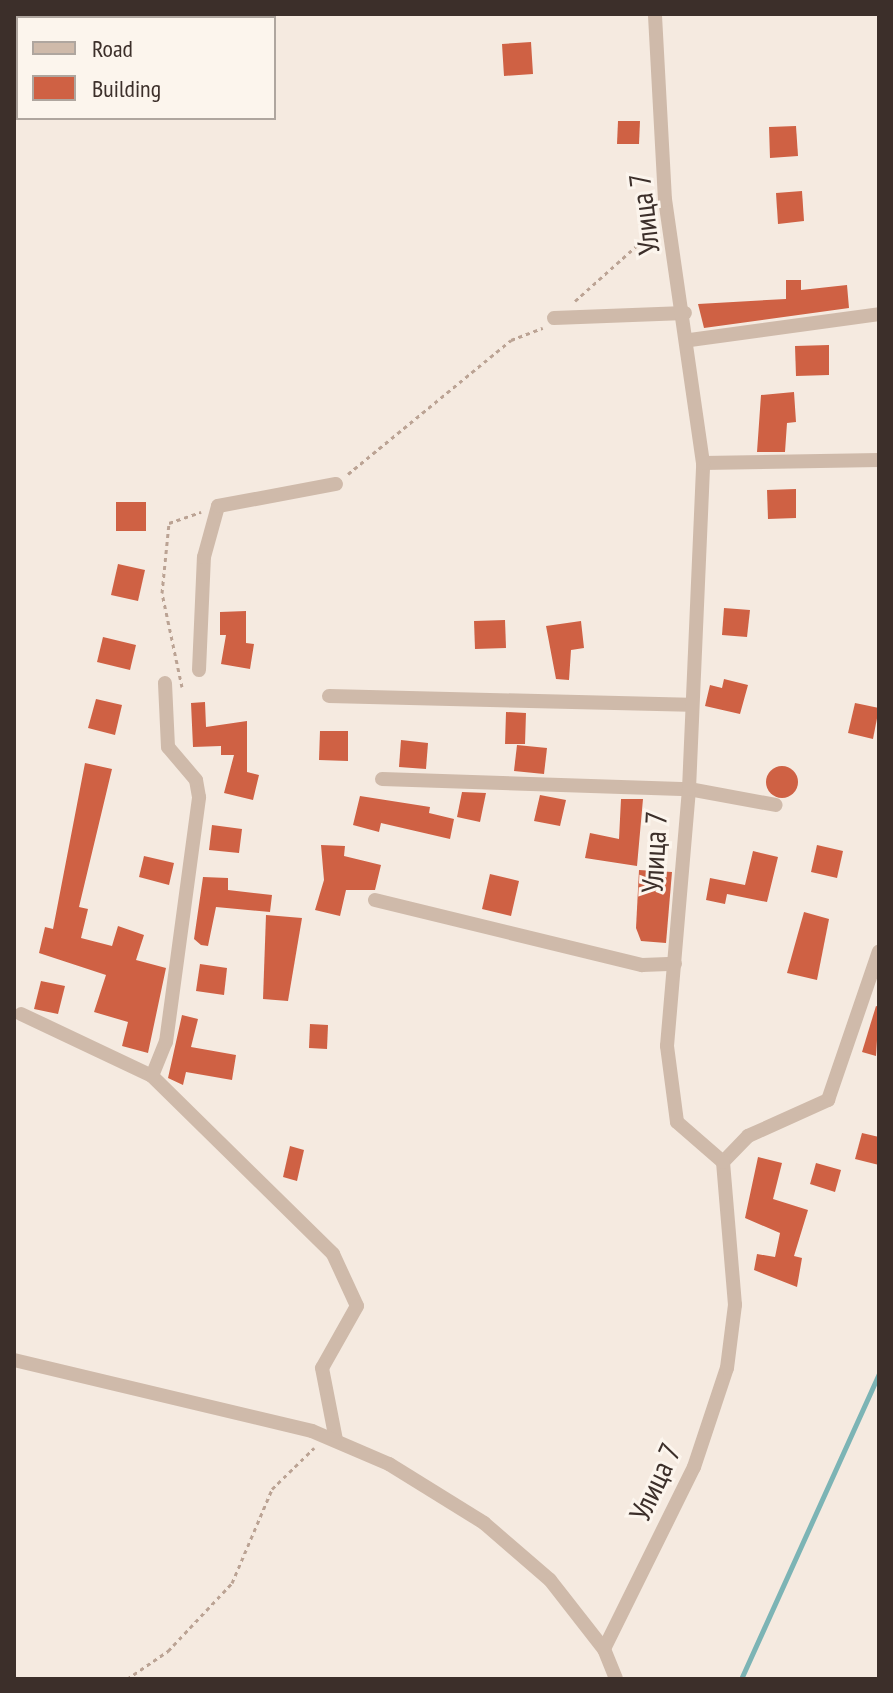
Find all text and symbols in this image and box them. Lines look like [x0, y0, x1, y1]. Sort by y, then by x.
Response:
legend [16, 16, 276, 120]
text: Road [92, 33, 133, 64]
text: Building [92, 73, 161, 104]
street label: Улица 7 [621, 171, 667, 257]
street label: Улица 7 [634, 810, 674, 894]
street label: Улица 7 [621, 1437, 689, 1527]

